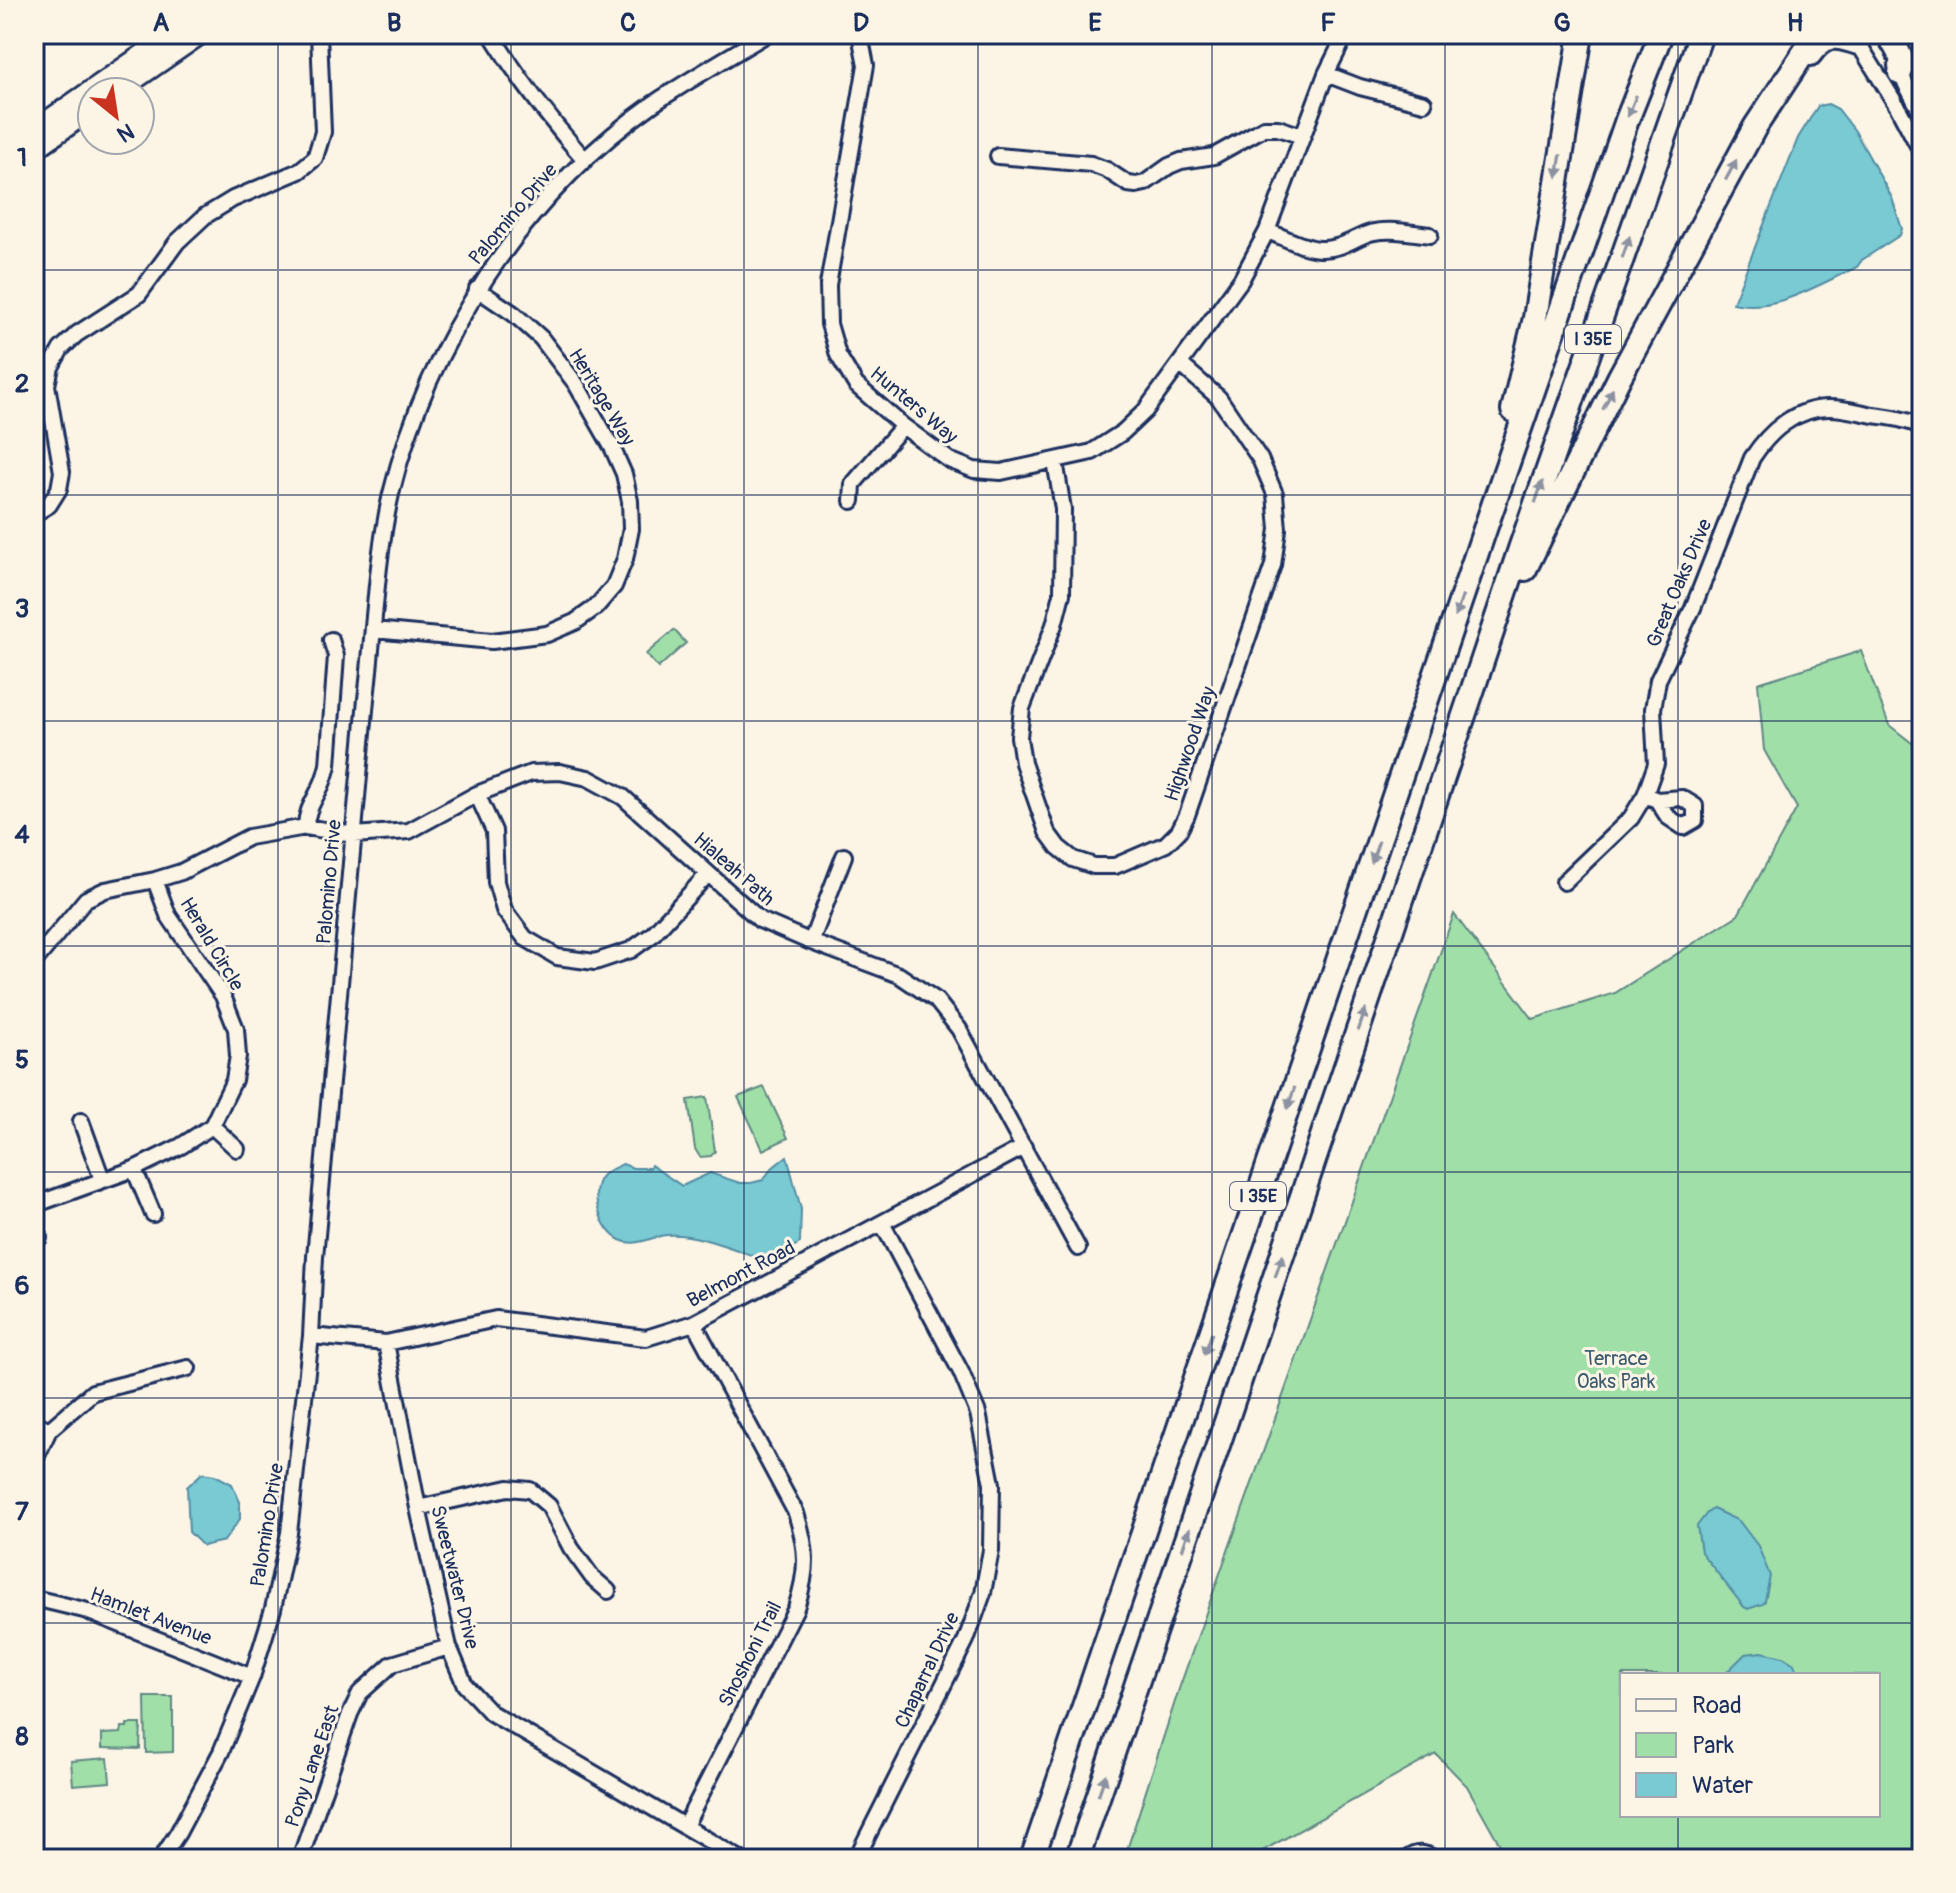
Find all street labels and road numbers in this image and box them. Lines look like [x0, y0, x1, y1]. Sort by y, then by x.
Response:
street label: Palomino Drive [463, 158, 563, 270]
road number: I 35E [1565, 325, 1621, 353]
street label: Heritage Way [563, 344, 641, 451]
street label: Hunters Way [865, 361, 963, 449]
street label: Great Oaks Drive [1641, 515, 1717, 651]
street label: Highwood Way [1159, 683, 1221, 805]
street label: Palomino Drive [311, 818, 347, 945]
street label: Hialeah Path [688, 827, 780, 911]
street label: Herald Circle [174, 893, 250, 996]
road number: I 35E [1230, 1182, 1286, 1210]
street label: Belmont Road [683, 1235, 799, 1313]
street label: Palomino Drive [245, 1461, 289, 1589]
street label: Sweetwater Drive [425, 1503, 485, 1652]
street label: Hamlet Avenue [87, 1581, 215, 1651]
street label: Shoshoni Trail [713, 1597, 787, 1711]
street label: Chaparral Drive [889, 1608, 965, 1732]
street label: Pony Lane East [279, 1701, 345, 1830]

